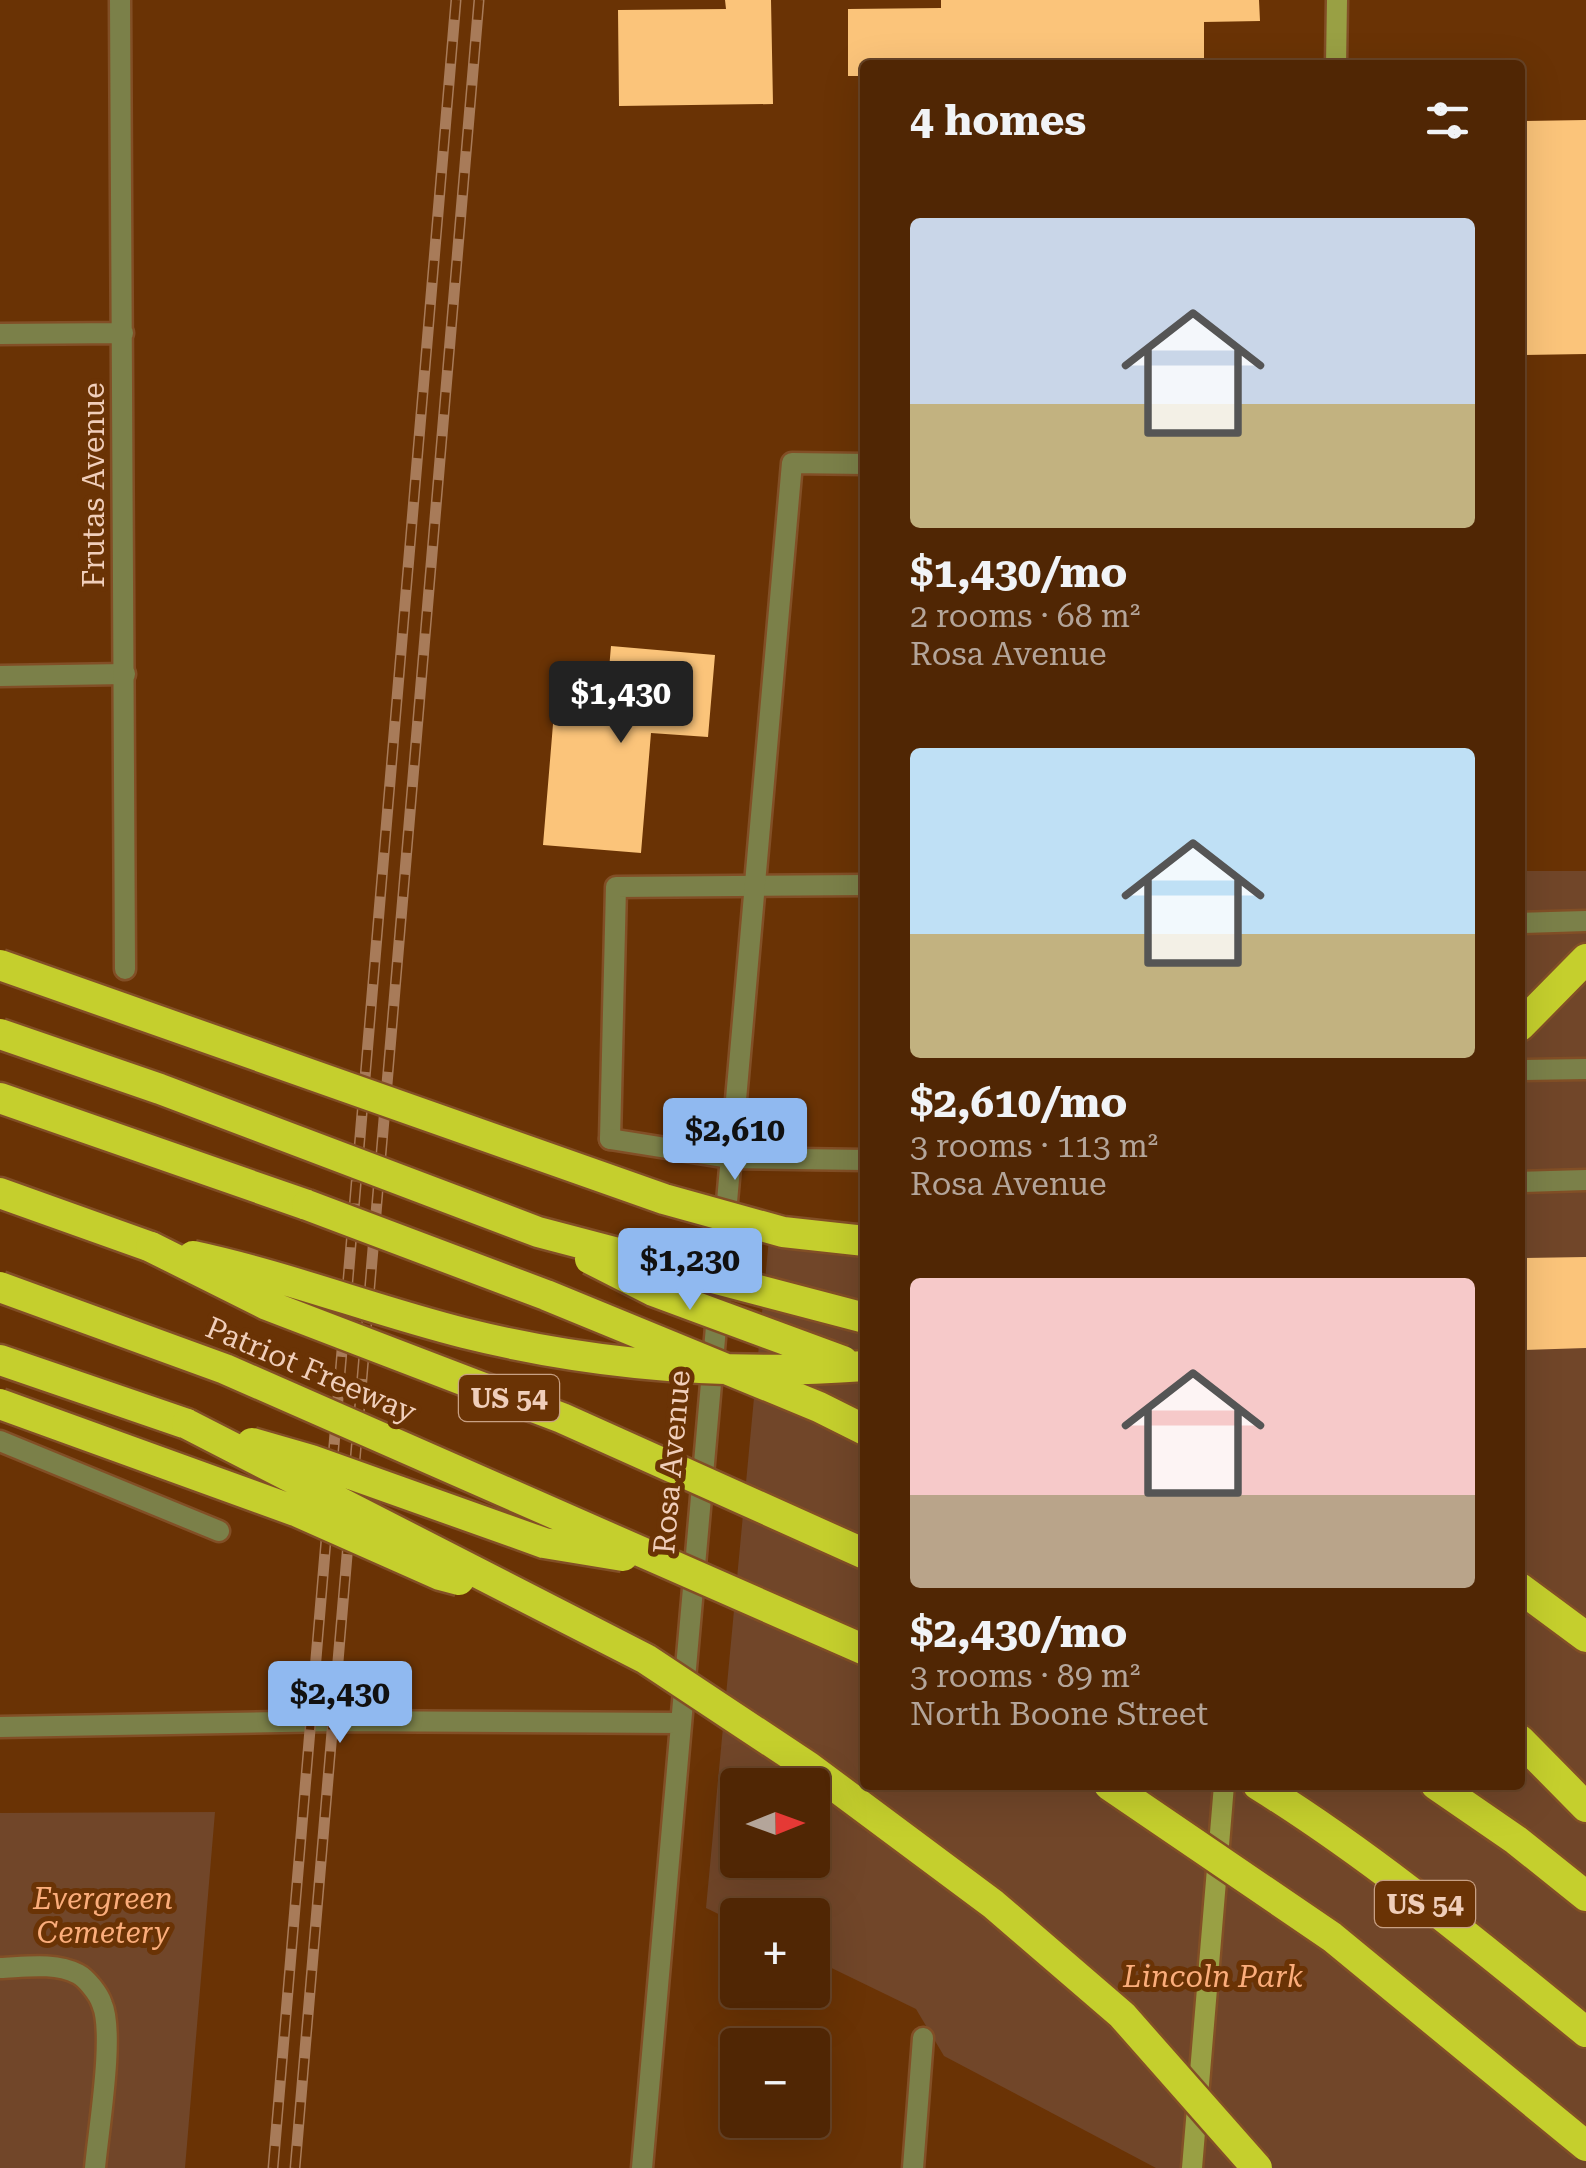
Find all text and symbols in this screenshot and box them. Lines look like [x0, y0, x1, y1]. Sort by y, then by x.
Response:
icon: filters [1420, 93, 1475, 148]
text: 4 homes [910, 96, 1086, 145]
icon: home [1103, 283, 1283, 463]
street label: Frutas Avenue [76, 382, 111, 588]
text: $1,430/mo [910, 548, 1127, 597]
text: 2 rooms · 68 m² [910, 597, 1140, 635]
text: Rosa Avenue [910, 635, 1107, 673]
pin: $1,430 [540, 661, 702, 746]
text: $1,430 [571, 674, 671, 712]
icon: home [1103, 813, 1283, 993]
text: $2,610/mo [910, 1078, 1127, 1127]
pin: $2,610 [654, 1098, 816, 1183]
text: $2,610 [685, 1111, 785, 1149]
text: 3 rooms · 113 m² [910, 1127, 1158, 1165]
text: Rosa Avenue [910, 1165, 1107, 1203]
pin: $1,230 [609, 1228, 771, 1313]
text: $1,230 [640, 1241, 740, 1279]
street label: Patriot Freeway [201, 1310, 422, 1430]
icon: home [1103, 1343, 1283, 1523]
street label: Rosa Avenue [646, 1369, 697, 1555]
road number: US 54 [459, 1375, 559, 1421]
text: $2,430/mo [910, 1608, 1127, 1657]
text: 3 rooms · 89 m² [910, 1657, 1140, 1695]
pin: $2,430 [259, 1661, 421, 1746]
text: $2,430 [290, 1674, 390, 1712]
text: North Boone Street [910, 1695, 1208, 1733]
north arrow [720, 1768, 830, 1878]
map controls [720, 1768, 830, 2138]
park label: Evergreen Cemetery [32, 1881, 173, 1950]
road number: US 54 [1375, 1881, 1475, 1927]
button: + [720, 1898, 830, 2008]
park label: Lincoln Park [1122, 1959, 1304, 1994]
button: − [720, 2028, 830, 2138]

